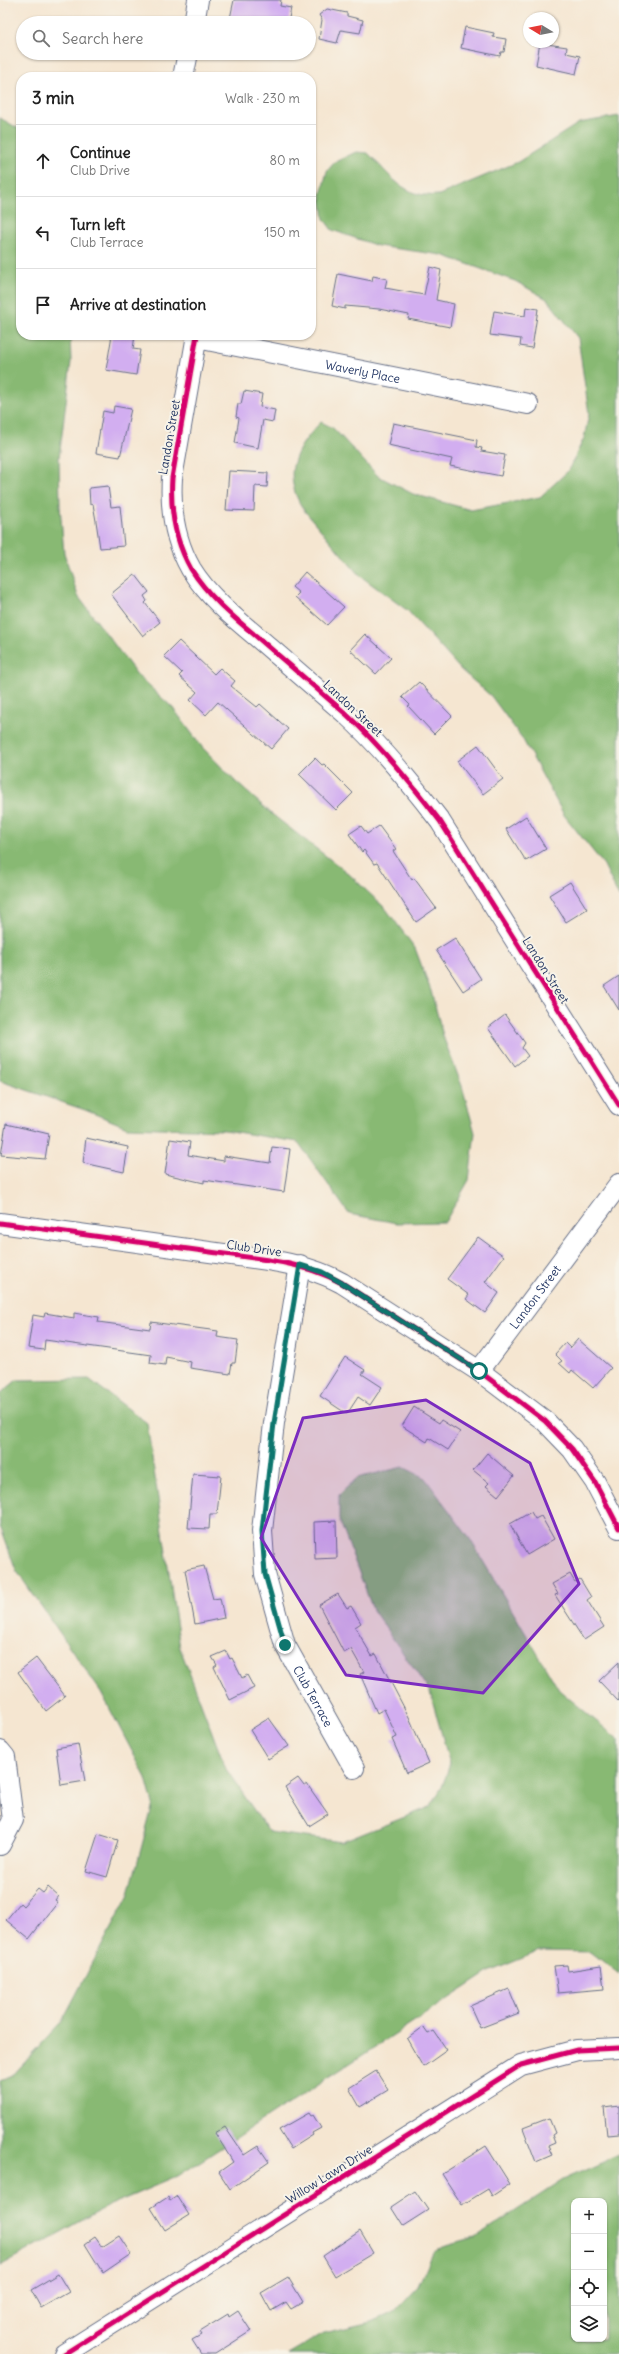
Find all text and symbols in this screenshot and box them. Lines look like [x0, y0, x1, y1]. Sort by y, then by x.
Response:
north arrow [523, 12, 559, 48]
search box [16, 16, 316, 60]
icon: search [30, 27, 52, 49]
text: Search here [62, 29, 143, 48]
text: 3 min [32, 87, 74, 109]
text: Walk · 230 m [225, 90, 300, 107]
text: Continue [70, 143, 131, 162]
icon: ahead [32, 150, 54, 172]
text: 80 m [269, 152, 300, 169]
text: Club Drive [70, 162, 130, 179]
text: Turn left [70, 215, 125, 234]
icon: left [32, 222, 54, 244]
text: 150 m [264, 224, 300, 241]
text: Club Terrace [70, 234, 143, 251]
icon: arrive [32, 294, 54, 316]
text: Arrive at destination [70, 295, 206, 314]
street label: Waverly Place [324, 356, 402, 386]
street label: Landon Street [155, 398, 183, 476]
street label: Landon Street [320, 677, 386, 739]
street label: Landon Street [520, 934, 572, 1006]
street label: Club Drive [225, 1237, 283, 1259]
street label: Landon Street [506, 1262, 563, 1331]
route start [470, 1362, 488, 1380]
route end [276, 1636, 294, 1654]
street label: Club Terrace [290, 1663, 337, 1729]
street label: Willow Lawn Drive [283, 2141, 375, 2207]
map controls [571, 2198, 607, 2342]
button: + [571, 2198, 607, 2234]
button: − [571, 2234, 607, 2270]
button: locate [571, 2270, 607, 2306]
button: layers [571, 2306, 607, 2342]

